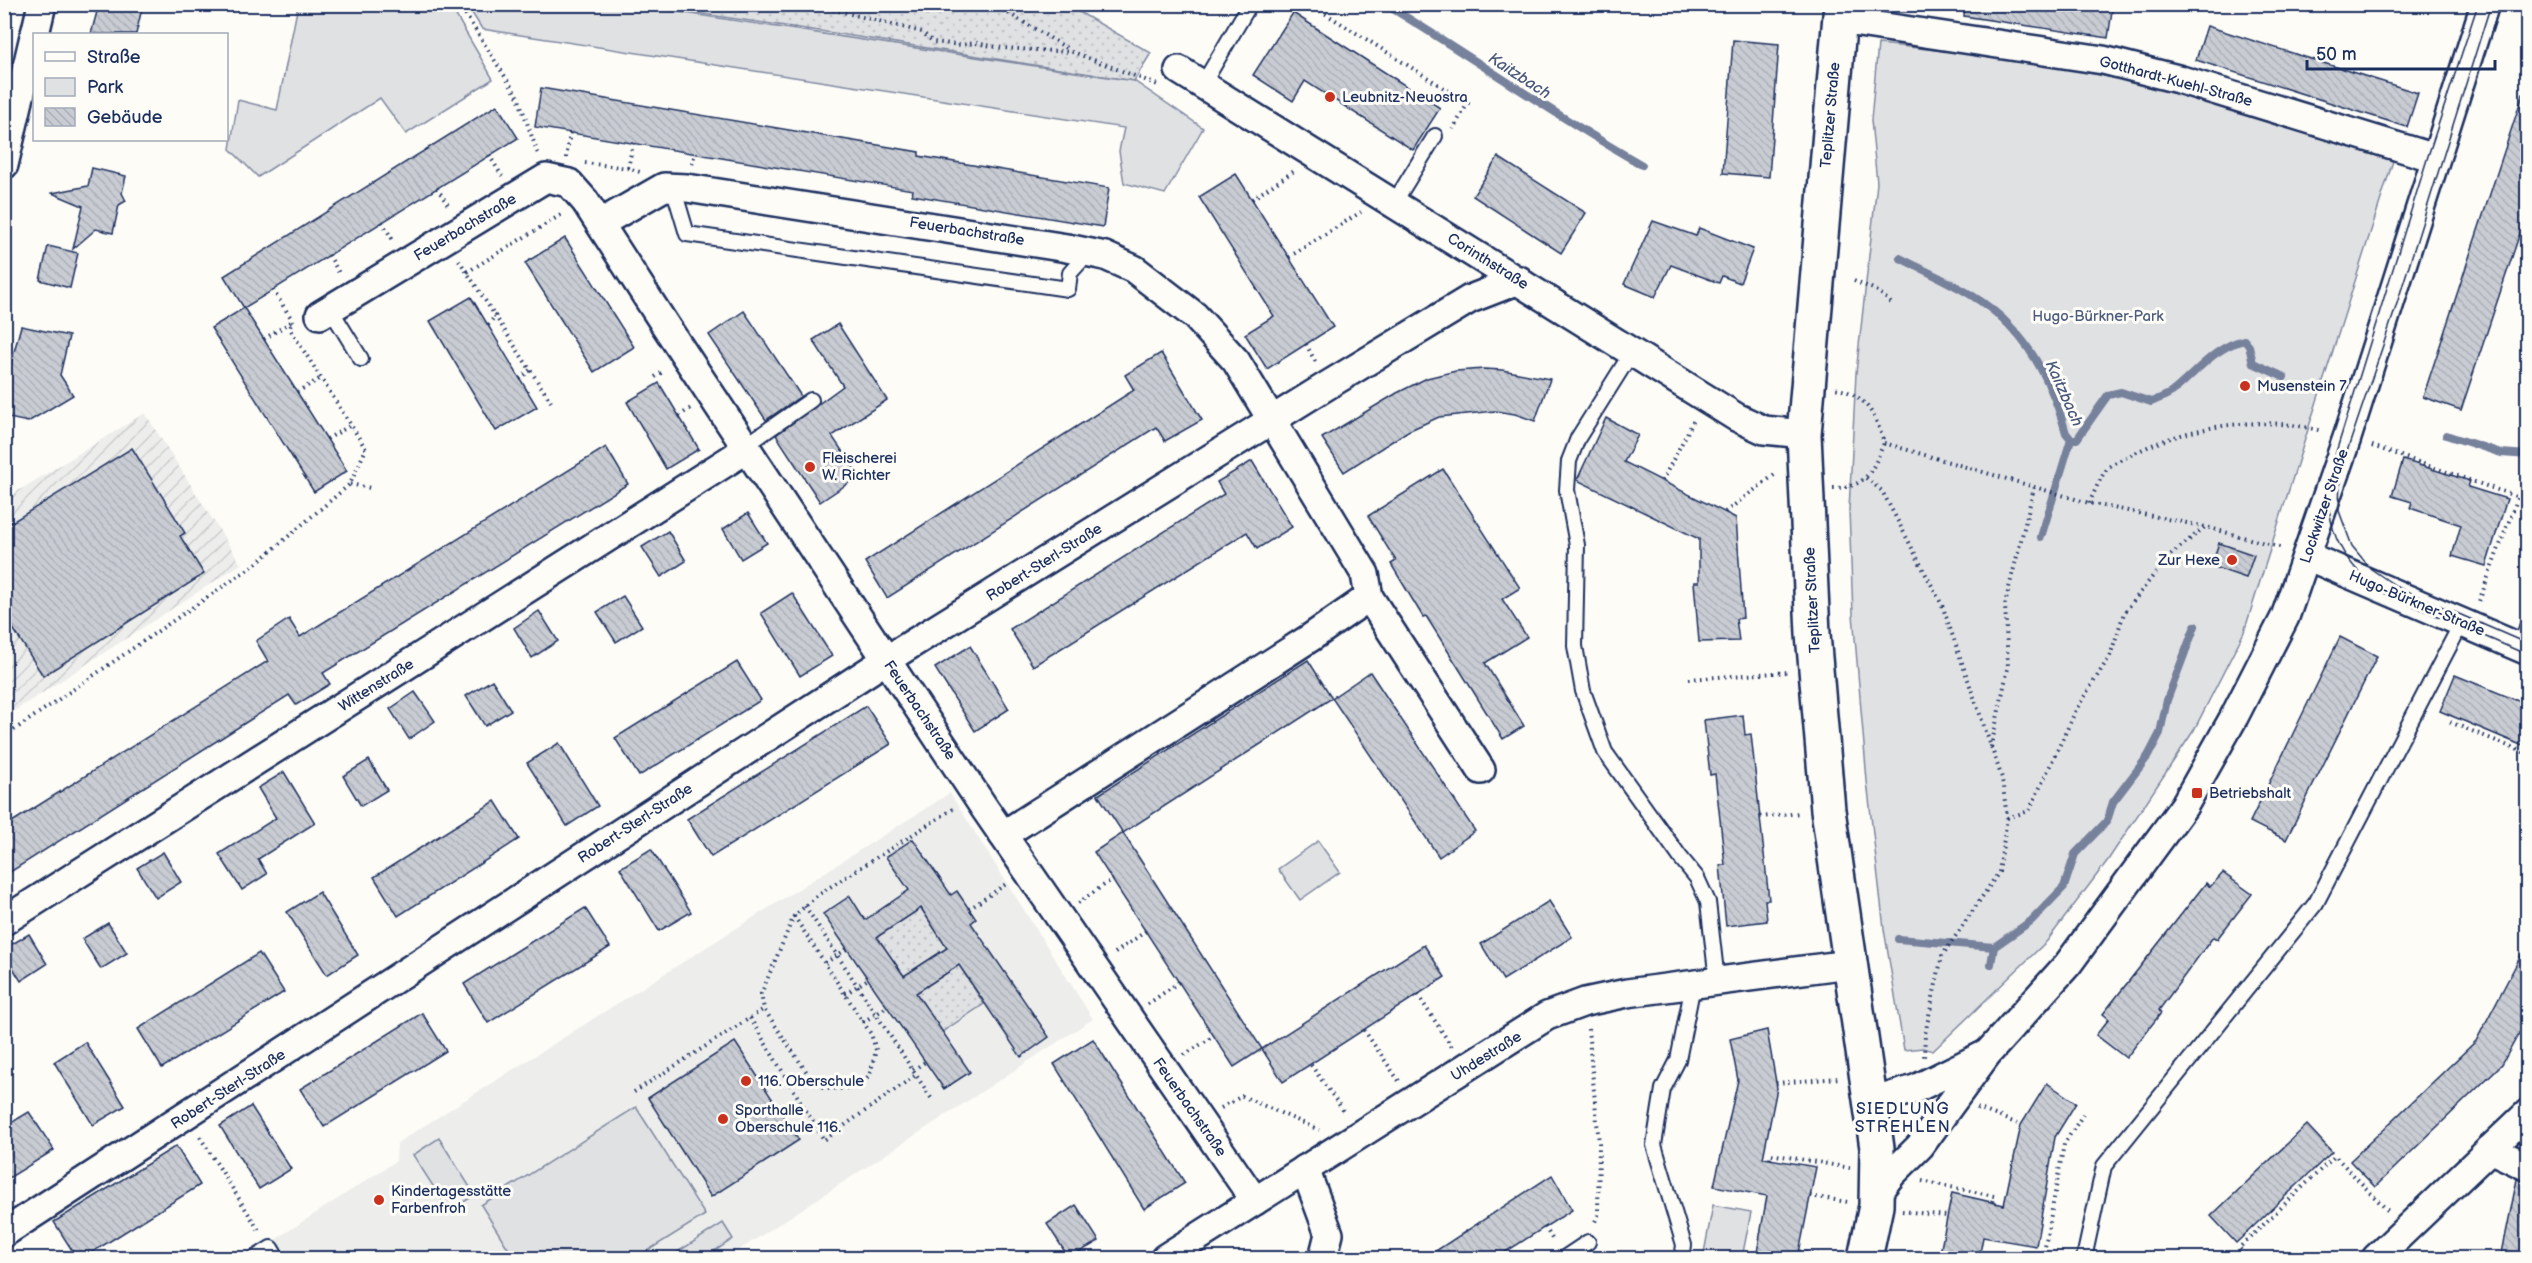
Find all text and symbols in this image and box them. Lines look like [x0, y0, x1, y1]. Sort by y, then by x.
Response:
legend [33, 33, 228, 141]
scale bar [2307, 33, 2494, 71]
text: 50 m [2316, 44, 2357, 65]
text: Straße [87, 47, 141, 68]
water label: Kaitzbach [1484, 49, 1554, 104]
street label: Gotthardt-Kuehl-Straße [2097, 52, 2255, 111]
street label: Teplitzer Straße [1816, 61, 1845, 169]
text: Park [87, 77, 123, 98]
place label: Leubnitz-Neuostra [1342, 88, 1468, 107]
marker: Leubnitz-Neuostra [1323, 90, 1337, 104]
text: Gebäude [87, 107, 163, 128]
street label: Feuerbachstraße [411, 189, 520, 265]
street label: Feuerbachstraße [908, 213, 1026, 250]
street label: Corinthstraße [1444, 229, 1532, 294]
park label: Hugo-Bürkner-Park [2032, 307, 2164, 326]
water label: Kaitzbach [2041, 358, 2087, 430]
place label: Musenstein 7 [2257, 377, 2347, 396]
marker: Musenstein 7 [2238, 379, 2252, 393]
street label: Lockwitzer Straße [2296, 446, 2353, 566]
place label: Fleischerei W. Richter [822, 449, 897, 485]
marker: Fleischerei W. Richter [803, 460, 817, 474]
street label: Robert-Sterl-Straße [983, 519, 1106, 606]
street label: Teplitzer Straße [1800, 546, 1825, 653]
place label: Zur Hexe [2157, 551, 2220, 570]
marker: Zur Hexe [2225, 553, 2239, 567]
street label: Hugo-Bürkner-Straße [2346, 566, 2488, 641]
street label: Wittenstraße [335, 655, 418, 716]
street label: Feuerbachstraße [879, 657, 960, 764]
street label: Robert-Sterl-Straße [574, 779, 696, 868]
place label: Betriebshalt [2209, 784, 2292, 803]
marker: Betriebshalt [2190, 786, 2204, 800]
street label: Uhdestraße [1447, 1027, 1525, 1086]
street label: Robert-Sterl-Straße [167, 1045, 289, 1134]
street label: Feuerbachstraße [1148, 1054, 1231, 1160]
place label: 116. Oberschule [758, 1072, 864, 1091]
marker: 116. Oberschule [739, 1074, 753, 1088]
district label: SIEDLUNG STREHLEN [1855, 1100, 1951, 1137]
place label: Sporthalle Oberschule 116. [735, 1101, 841, 1137]
marker: Sporthalle Oberschule 116. [716, 1112, 730, 1126]
place label: Kindertagesstätte Farbenfroh [391, 1182, 511, 1218]
marker: Kindertagesstätte Farbenfroh [372, 1193, 386, 1207]

